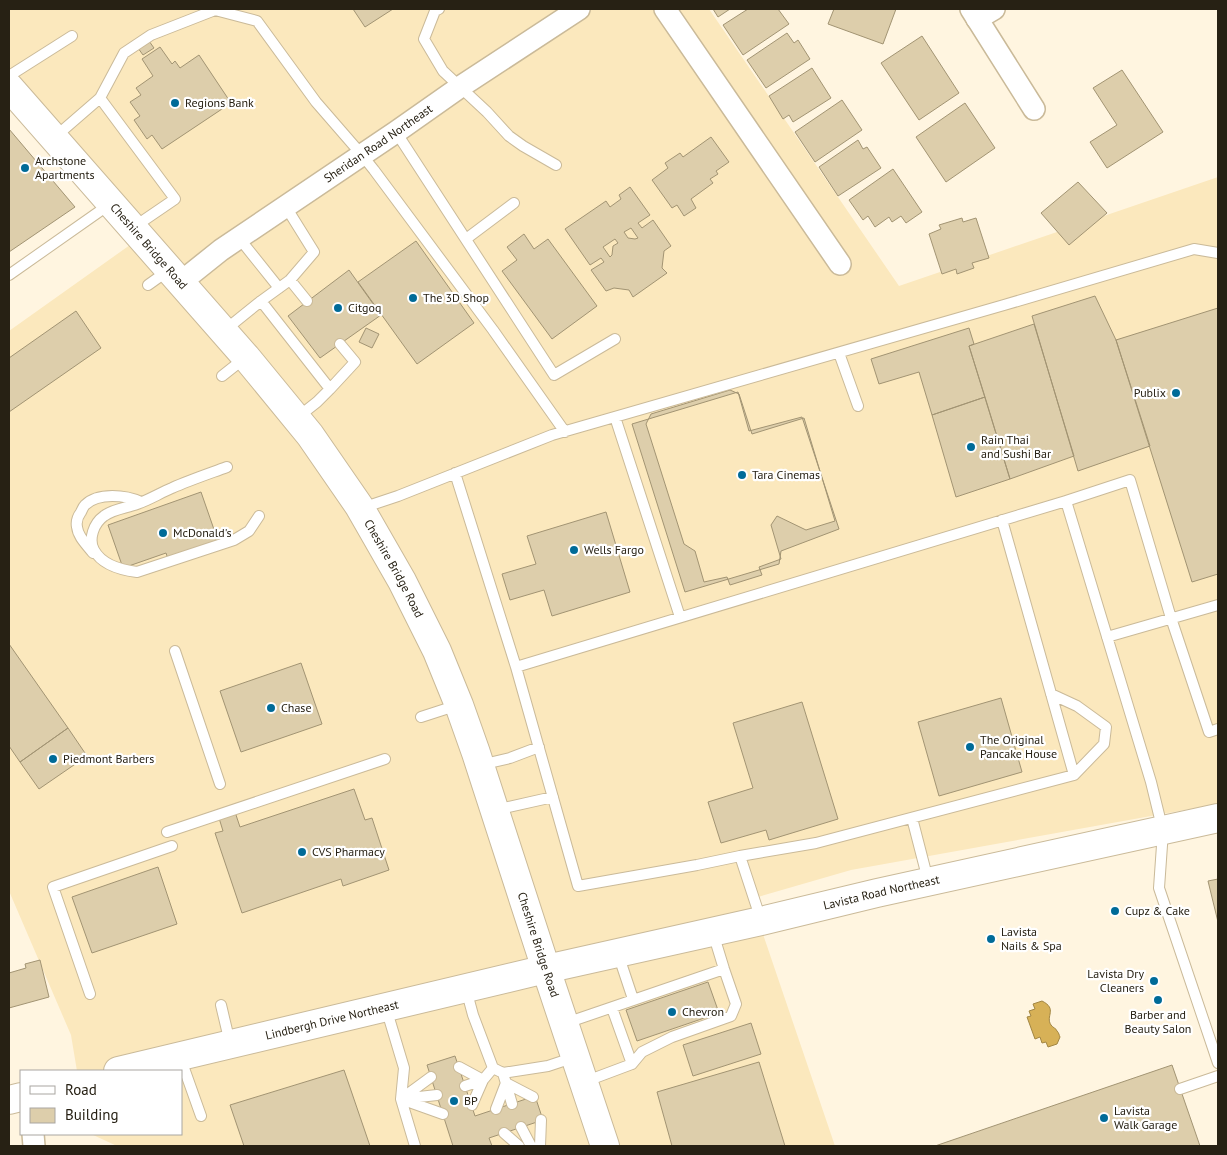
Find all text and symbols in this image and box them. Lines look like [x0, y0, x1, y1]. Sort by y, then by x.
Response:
place label: Regions Bank [185, 95, 254, 110]
marker: Regions Bank [169, 97, 181, 109]
street label: Sheridan Road Northeast [321, 101, 435, 186]
place label: Archstone Apartments [35, 153, 95, 182]
marker: Archstone Apartments [19, 162, 31, 174]
street label: Cheshire Bridge Road [107, 200, 191, 292]
place label: The 3D Shop [423, 290, 489, 305]
marker: The 3D Shop [407, 292, 419, 304]
place label: Citgoq [348, 300, 381, 315]
marker: Citgoq [332, 302, 344, 314]
place label: Publix [1134, 385, 1166, 400]
marker: Publix [1170, 387, 1182, 399]
place label: Rain Thai and Sushi Bar [981, 432, 1051, 461]
marker: Rain Thai and Sushi Bar [965, 441, 977, 453]
place label: Tara Cinemas [752, 467, 820, 482]
marker: Tara Cinemas [736, 469, 748, 481]
street label: Cheshire Bridge Road [361, 516, 427, 620]
place label: McDonald's [173, 525, 232, 540]
marker: McDonald's [157, 527, 169, 539]
place label: Wells Fargo [584, 542, 644, 557]
marker: Wells Fargo [568, 544, 580, 556]
place label: Chase [281, 700, 312, 715]
marker: Chase [265, 702, 277, 714]
place label: The Original Pancake House [980, 732, 1057, 761]
marker: The Original Pancake House [964, 741, 976, 753]
place label: Piedmont Barbers [63, 751, 154, 766]
marker: Piedmont Barbers [47, 753, 59, 765]
place label: CVS Pharmacy [312, 844, 385, 859]
marker: CVS Pharmacy [296, 846, 308, 858]
street label: Lavista Road Northeast [822, 871, 941, 913]
street label: Cheshire Bridge Road [515, 890, 563, 999]
place label: Cupz & Cake [1125, 903, 1190, 918]
marker: Cupz & Cake [1109, 905, 1121, 917]
place label: Lavista Nails & Spa [1001, 924, 1062, 953]
marker: Lavista Nails & Spa [985, 933, 997, 945]
place label: Lavista Dry Cleaners [1087, 966, 1144, 995]
marker: Lavista Dry Cleaners [1148, 975, 1160, 987]
marker: Barber and Beauty Salon [1152, 994, 1164, 1006]
street label: Lindbergh Drive Northeast [264, 996, 400, 1043]
place label: Chevron [682, 1004, 724, 1019]
marker: Chevron [666, 1006, 678, 1018]
place label: Barber and Beauty Salon [1125, 1007, 1191, 1036]
legend [20, 1070, 182, 1135]
text: Road [65, 1080, 97, 1099]
place label: BP [464, 1093, 478, 1108]
marker: BP [448, 1095, 460, 1107]
place label: Lavista Walk Garage [1114, 1103, 1177, 1132]
text: Building [65, 1105, 119, 1124]
marker: Lavista Walk Garage [1098, 1112, 1110, 1124]

